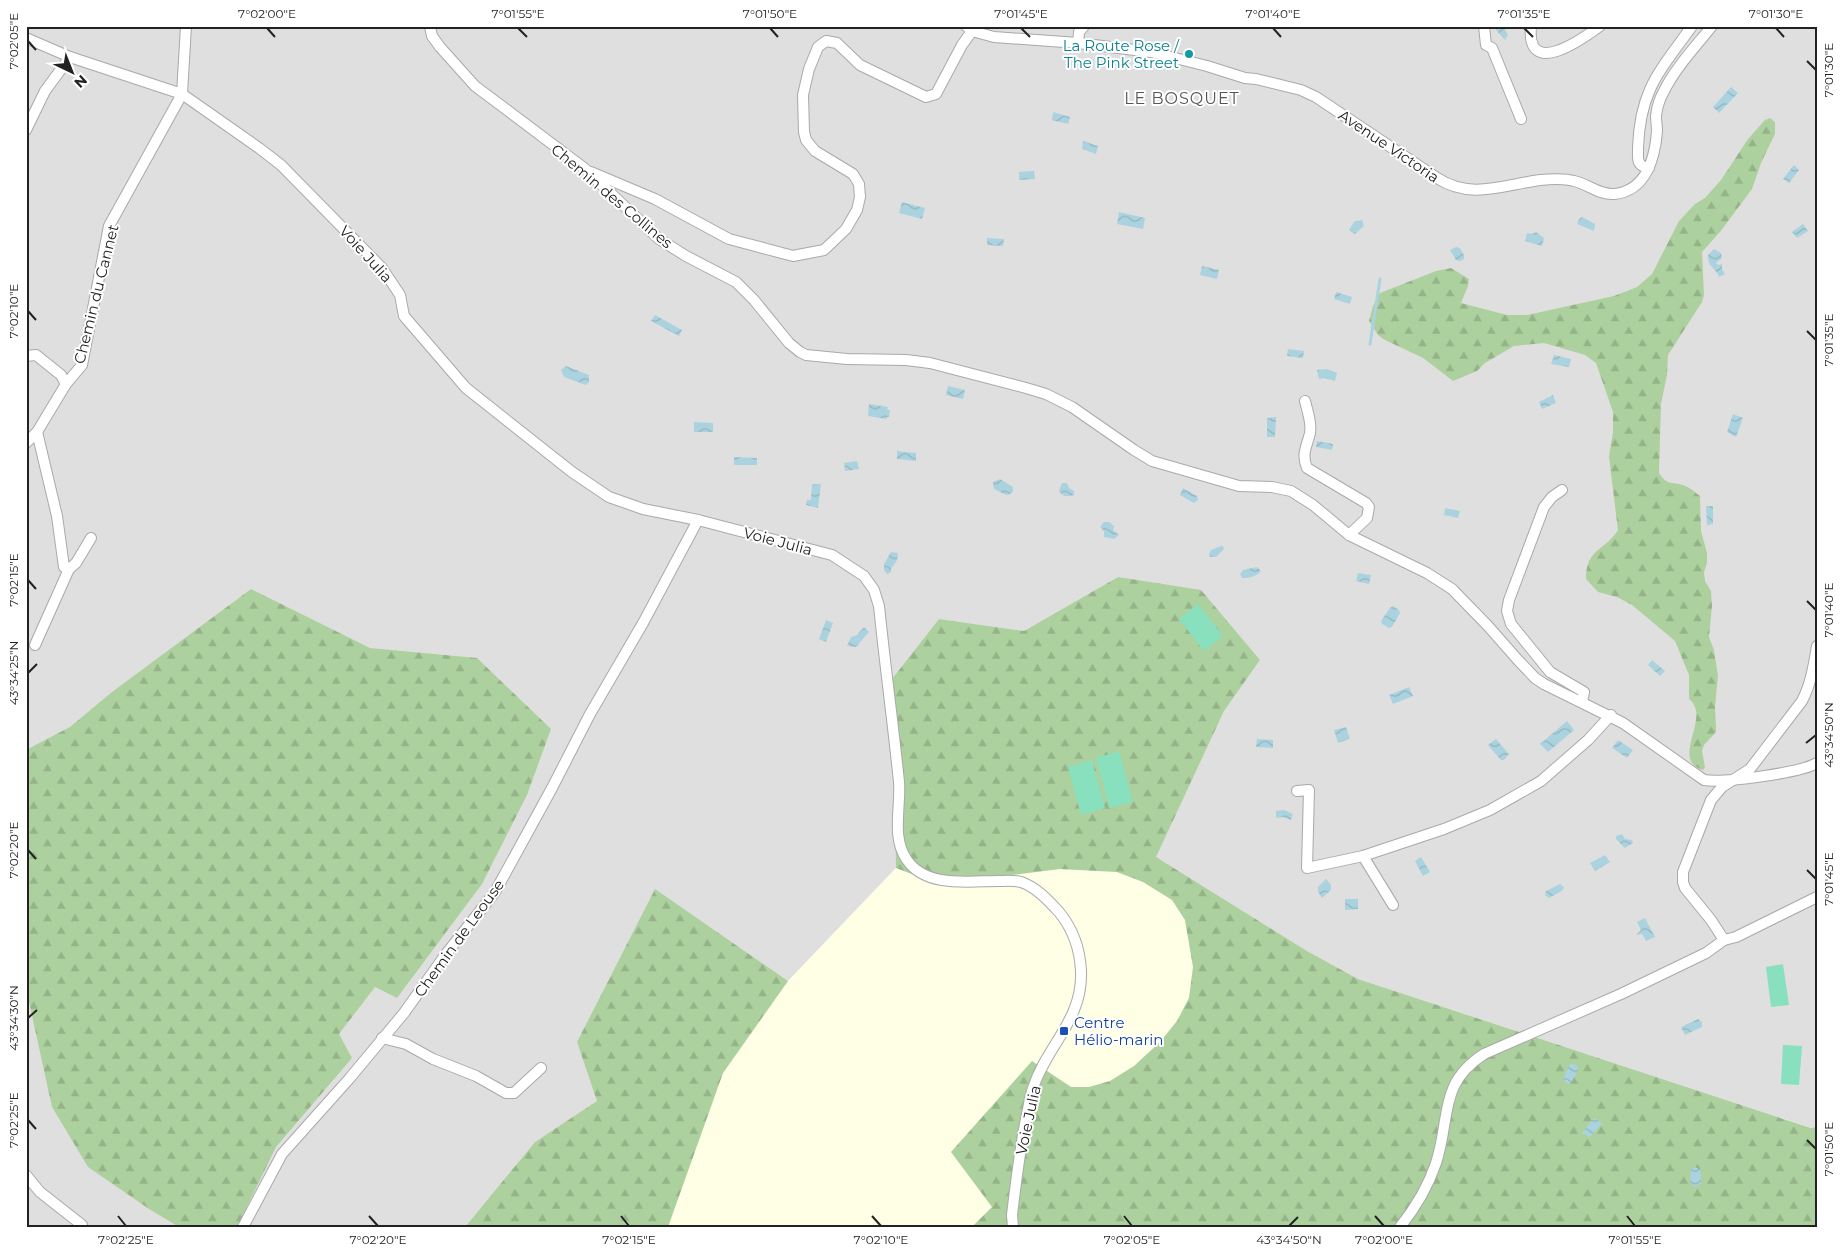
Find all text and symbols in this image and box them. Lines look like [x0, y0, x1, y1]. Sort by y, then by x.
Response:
text: 7°02'00"E [238, 6, 296, 21]
text: 7°01'55"E [492, 6, 545, 21]
text: 7°01'50"E [743, 6, 797, 21]
text: 7°01'45"E [994, 6, 1048, 21]
text: 7°01'40"E [1246, 6, 1300, 21]
text: 7°01'35"E [1497, 6, 1551, 21]
text: 7°01'30"E [1749, 6, 1803, 21]
text: 7°02'05"E [6, 13, 21, 69]
place label: La Route Rose / The Pink Street [1063, 36, 1180, 72]
text: 7°01'30"E [1821, 43, 1836, 97]
north arrow [48, 48, 98, 98]
marker: La Route Rose / The Pink Street [1183, 48, 1195, 60]
text: N [71, 71, 91, 92]
district label: LE BOSQUET [1124, 89, 1240, 108]
street label: Avenue Victoria [1335, 105, 1443, 187]
street label: Chemin des Collines [547, 140, 677, 252]
street label: Voie Julia [335, 221, 397, 287]
street label: Chemin du Cannet [70, 222, 122, 366]
text: 7°02'10"E [6, 284, 21, 338]
text: 7°01'35"E [1821, 313, 1836, 367]
street label: Voie Julia [741, 523, 815, 559]
text: 7°02'15"E [6, 553, 21, 607]
text: 7°01'40"E [1821, 583, 1836, 637]
text: 43°34'25"N [6, 641, 21, 705]
text: 43°34'50"N [1821, 702, 1836, 768]
text: 7°02'20"E [6, 822, 21, 878]
text: 7°01'45"E [1821, 852, 1836, 906]
street label: Chemin de Leouse [410, 876, 508, 1000]
text: 43°34'30"N [6, 985, 21, 1051]
place label: Centre Hélio-marin [1074, 1013, 1163, 1049]
marker: Centre Hélio-marin [1058, 1025, 1070, 1037]
street label: Voie Julia [1011, 1083, 1045, 1157]
text: 7°02'25"E [6, 1092, 21, 1148]
text: 7°01'50"E [1821, 1122, 1836, 1176]
text: 7°02'25"E [98, 1232, 154, 1247]
text: 7°02'20"E [350, 1232, 406, 1247]
text: 7°02'15"E [602, 1232, 656, 1247]
text: 7°02'10"E [854, 1232, 908, 1247]
text: 7°02'05"E [1104, 1232, 1160, 1247]
text: 43°34'50"N [1256, 1232, 1322, 1247]
text: 7°02'00"E [1355, 1232, 1413, 1247]
text: 7°01'55"E [1609, 1232, 1662, 1247]

